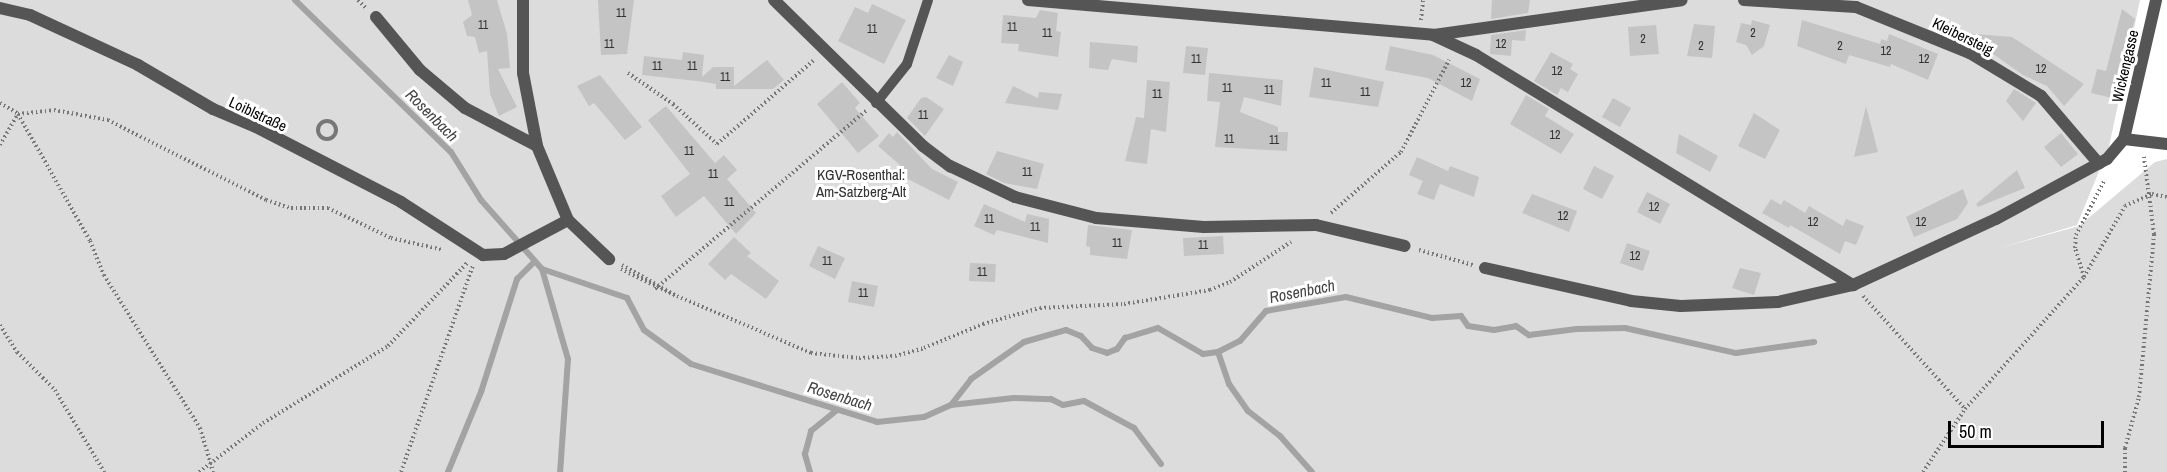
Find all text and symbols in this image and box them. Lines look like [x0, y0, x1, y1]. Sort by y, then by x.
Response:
house number: 11 [616, 7, 626, 21]
street label: Kleibersteig [1930, 14, 1996, 58]
house number: 11 [478, 19, 488, 33]
house number: 11 [1007, 21, 1017, 35]
house number: 11 [867, 23, 877, 37]
house number: 11 [1042, 27, 1052, 41]
house number: 2 [1750, 27, 1756, 41]
street label: Wickengasse [2108, 28, 2142, 104]
house number: 2 [1640, 33, 1646, 47]
house number: 11 [604, 38, 614, 52]
house number: 12 [1496, 38, 1506, 52]
house number: 2 [1698, 40, 1704, 54]
house number: 2 [1837, 40, 1843, 54]
house number: 12 [1881, 45, 1891, 59]
house number: 11 [1191, 53, 1201, 67]
house number: 12 [1919, 53, 1929, 67]
house number: 11 [652, 60, 662, 74]
house number: 11 [687, 60, 697, 74]
house number: 12 [2036, 63, 2046, 77]
house number: 12 [1552, 65, 1562, 79]
house number: 11 [720, 71, 730, 85]
house number: 11 [1321, 77, 1331, 91]
house number: 12 [1461, 77, 1471, 91]
house number: 11 [1222, 82, 1232, 96]
house number: 11 [1264, 84, 1274, 98]
water label: Rosenbach [402, 85, 462, 145]
house number: 11 [1360, 86, 1370, 100]
house number: 11 [1152, 88, 1162, 102]
street label: Loiblstraße [226, 93, 290, 135]
house number: 11 [918, 109, 928, 123]
house number: 12 [1550, 129, 1560, 143]
house number: 11 [1224, 133, 1234, 147]
house number: 11 [1269, 134, 1279, 148]
house number: 11 [684, 145, 694, 159]
park label: KGV-Rosenthal: Am-Satzberg-Alt [816, 165, 906, 200]
house number: 11 [1022, 166, 1032, 180]
house number: 11 [708, 168, 718, 182]
house number: 11 [724, 196, 734, 210]
house number: 12 [1649, 201, 1659, 215]
house number: 12 [1558, 210, 1568, 224]
house number: 11 [984, 213, 994, 227]
house number: 12 [1808, 216, 1818, 230]
house number: 12 [1916, 216, 1926, 230]
house number: 11 [1030, 221, 1040, 235]
house number: 11 [1112, 237, 1122, 251]
house number: 11 [1198, 239, 1208, 253]
house number: 12 [1630, 250, 1640, 264]
house number: 11 [822, 255, 832, 269]
house number: 11 [977, 266, 987, 280]
water label: Rosenbach [1268, 275, 1336, 307]
house number: 11 [858, 287, 868, 301]
water label: Rosenbach [805, 377, 875, 415]
scale bar [1951, 409, 2107, 447]
text: 50 m [1959, 419, 1992, 444]

